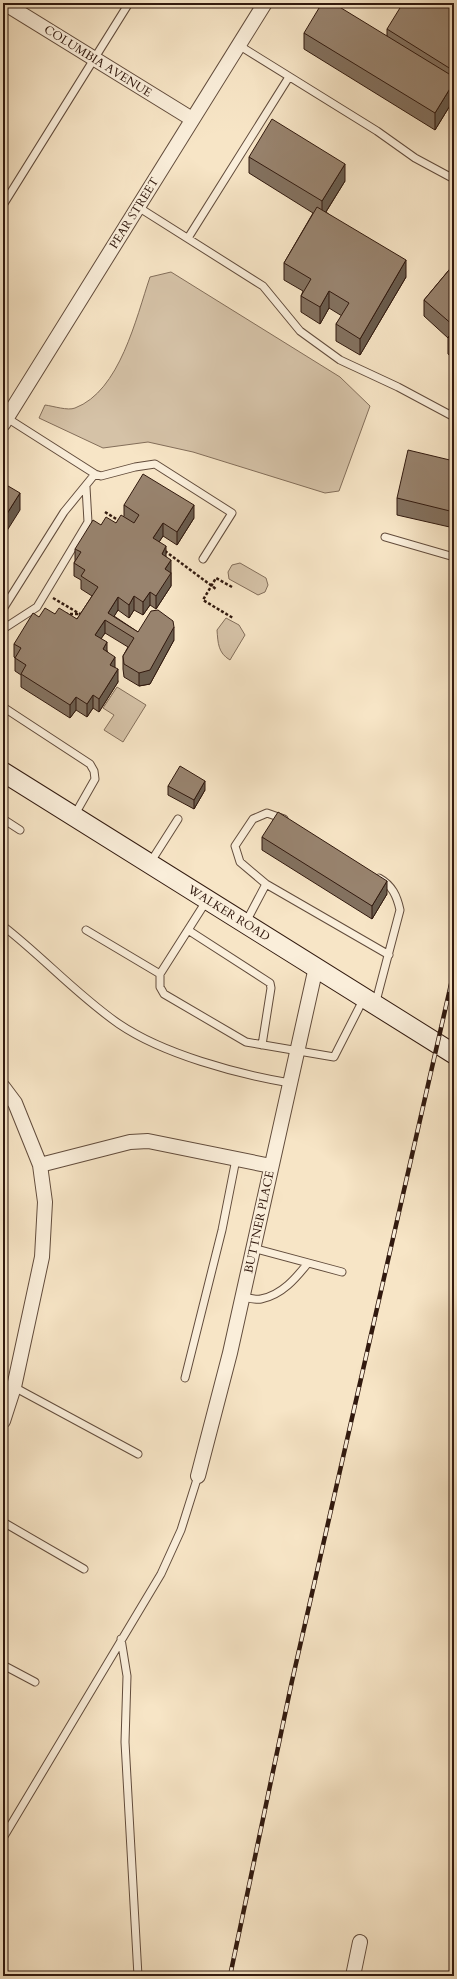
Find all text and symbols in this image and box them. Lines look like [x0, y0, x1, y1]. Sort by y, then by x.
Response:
street label: COLUMBIA AVENUE [41, 21, 155, 101]
street label: PEAR STREET [106, 174, 162, 252]
street label: WALKER ROAD [184, 881, 273, 945]
street label: BUTTNER PLACE [240, 1169, 278, 1275]

